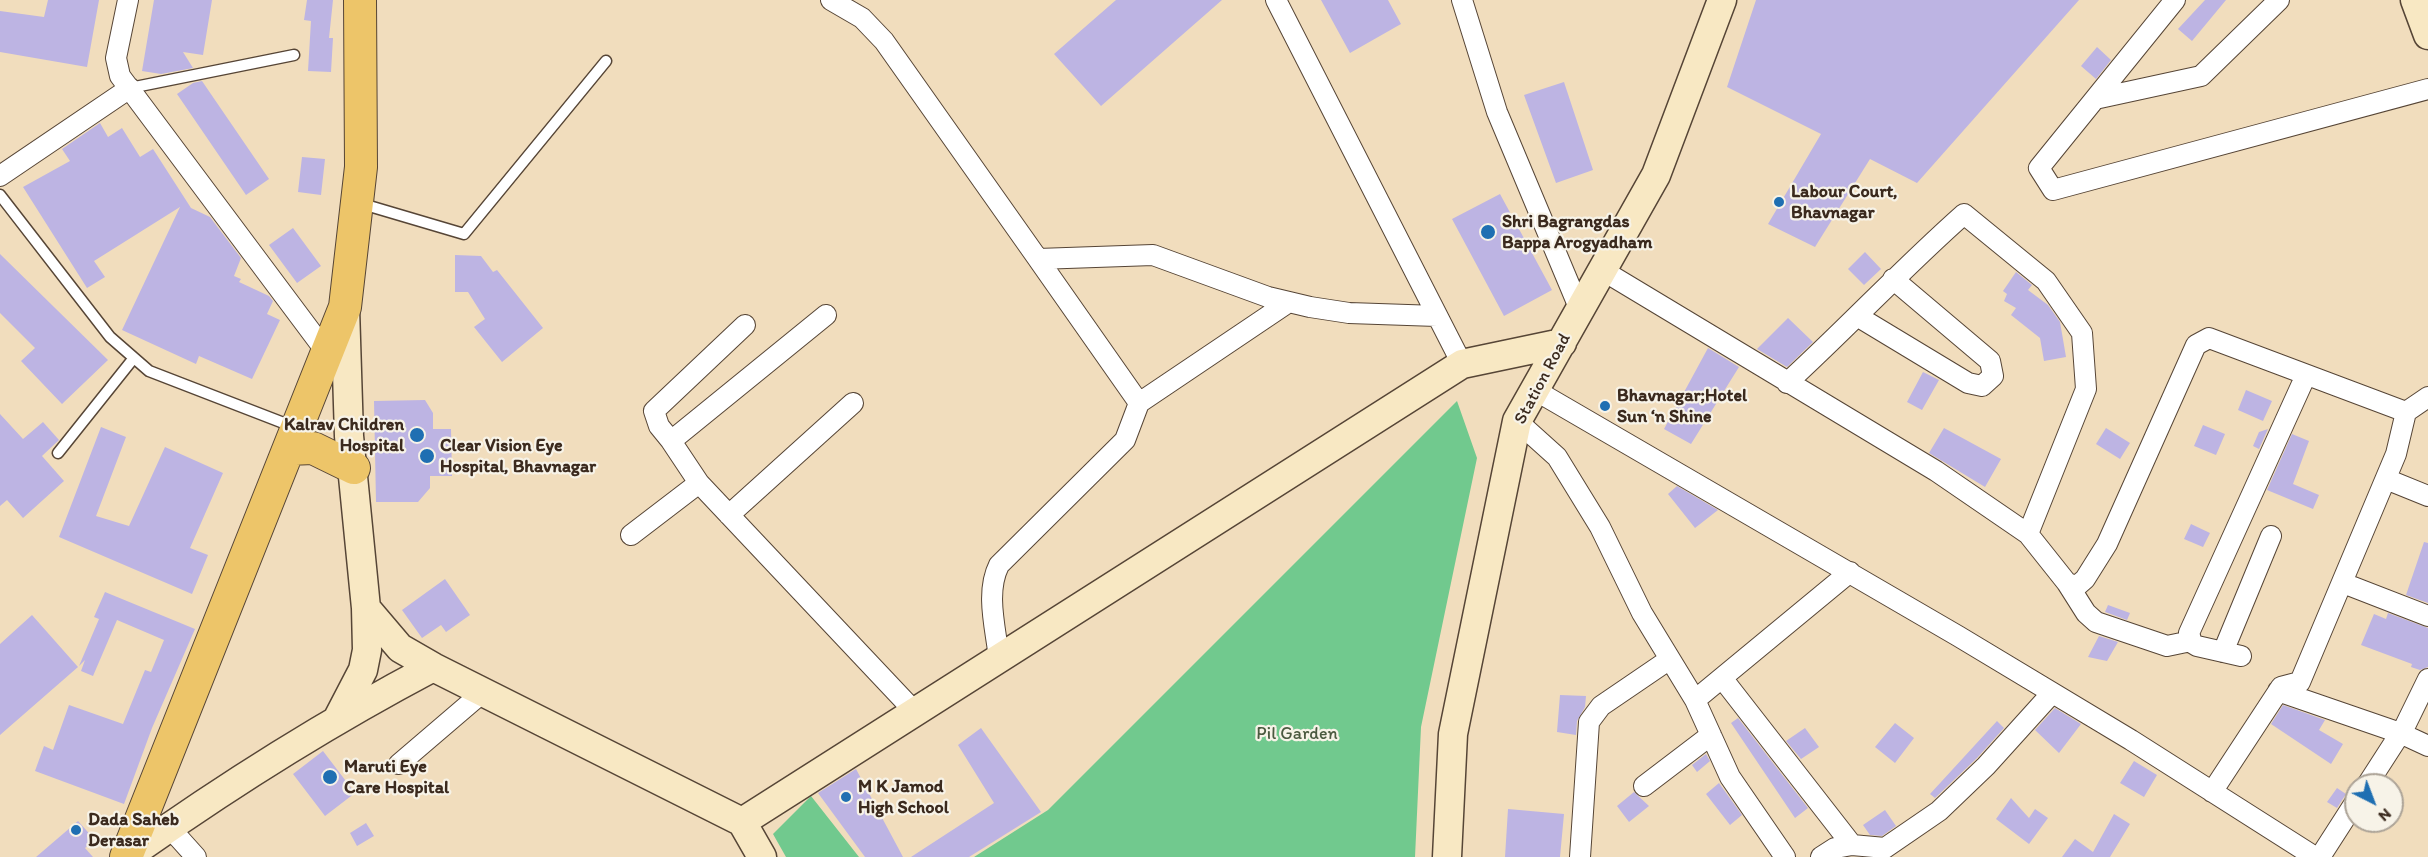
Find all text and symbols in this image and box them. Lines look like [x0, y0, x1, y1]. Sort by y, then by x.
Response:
place label: Labour Court, Bhavnagar [1791, 181, 1898, 224]
marker: Labour Court, Bhavnagar [1772, 195, 1786, 209]
place label: Shri Bagrangdas Bappa Arogyadham [1502, 211, 1652, 254]
marker: Shri Bagrangdas Bappa Arogyadham [1479, 223, 1497, 241]
street label: Station Road [1510, 330, 1576, 428]
place label: Bhavnagar;Hotel Sun ‘n Shine [1617, 385, 1747, 428]
marker: Bhavnagar;Hotel Sun ‘n Shine [1598, 399, 1612, 413]
place label: Kalrav Children Hospital [284, 414, 404, 456]
marker: Kalrav Children Hospital [408, 426, 426, 444]
place label: Clear Vision Eye Hospital, Bhavnagar [440, 435, 596, 478]
marker: Clear Vision Eye Hospital, Bhavnagar [418, 447, 436, 465]
park label: Pil Garden [1256, 723, 1338, 745]
place label: Maruti Eye Care Hospital [344, 756, 449, 798]
marker: Maruti Eye Care Hospital [321, 768, 339, 786]
north arrow [2344, 773, 2404, 833]
place label: M K Jamod High School [858, 776, 949, 818]
marker: M K Jamod High School [839, 790, 853, 804]
text: N [2375, 805, 2395, 826]
place label: Dada Saheb Derasar [88, 809, 179, 852]
marker: Dada Saheb Derasar [69, 823, 83, 837]

